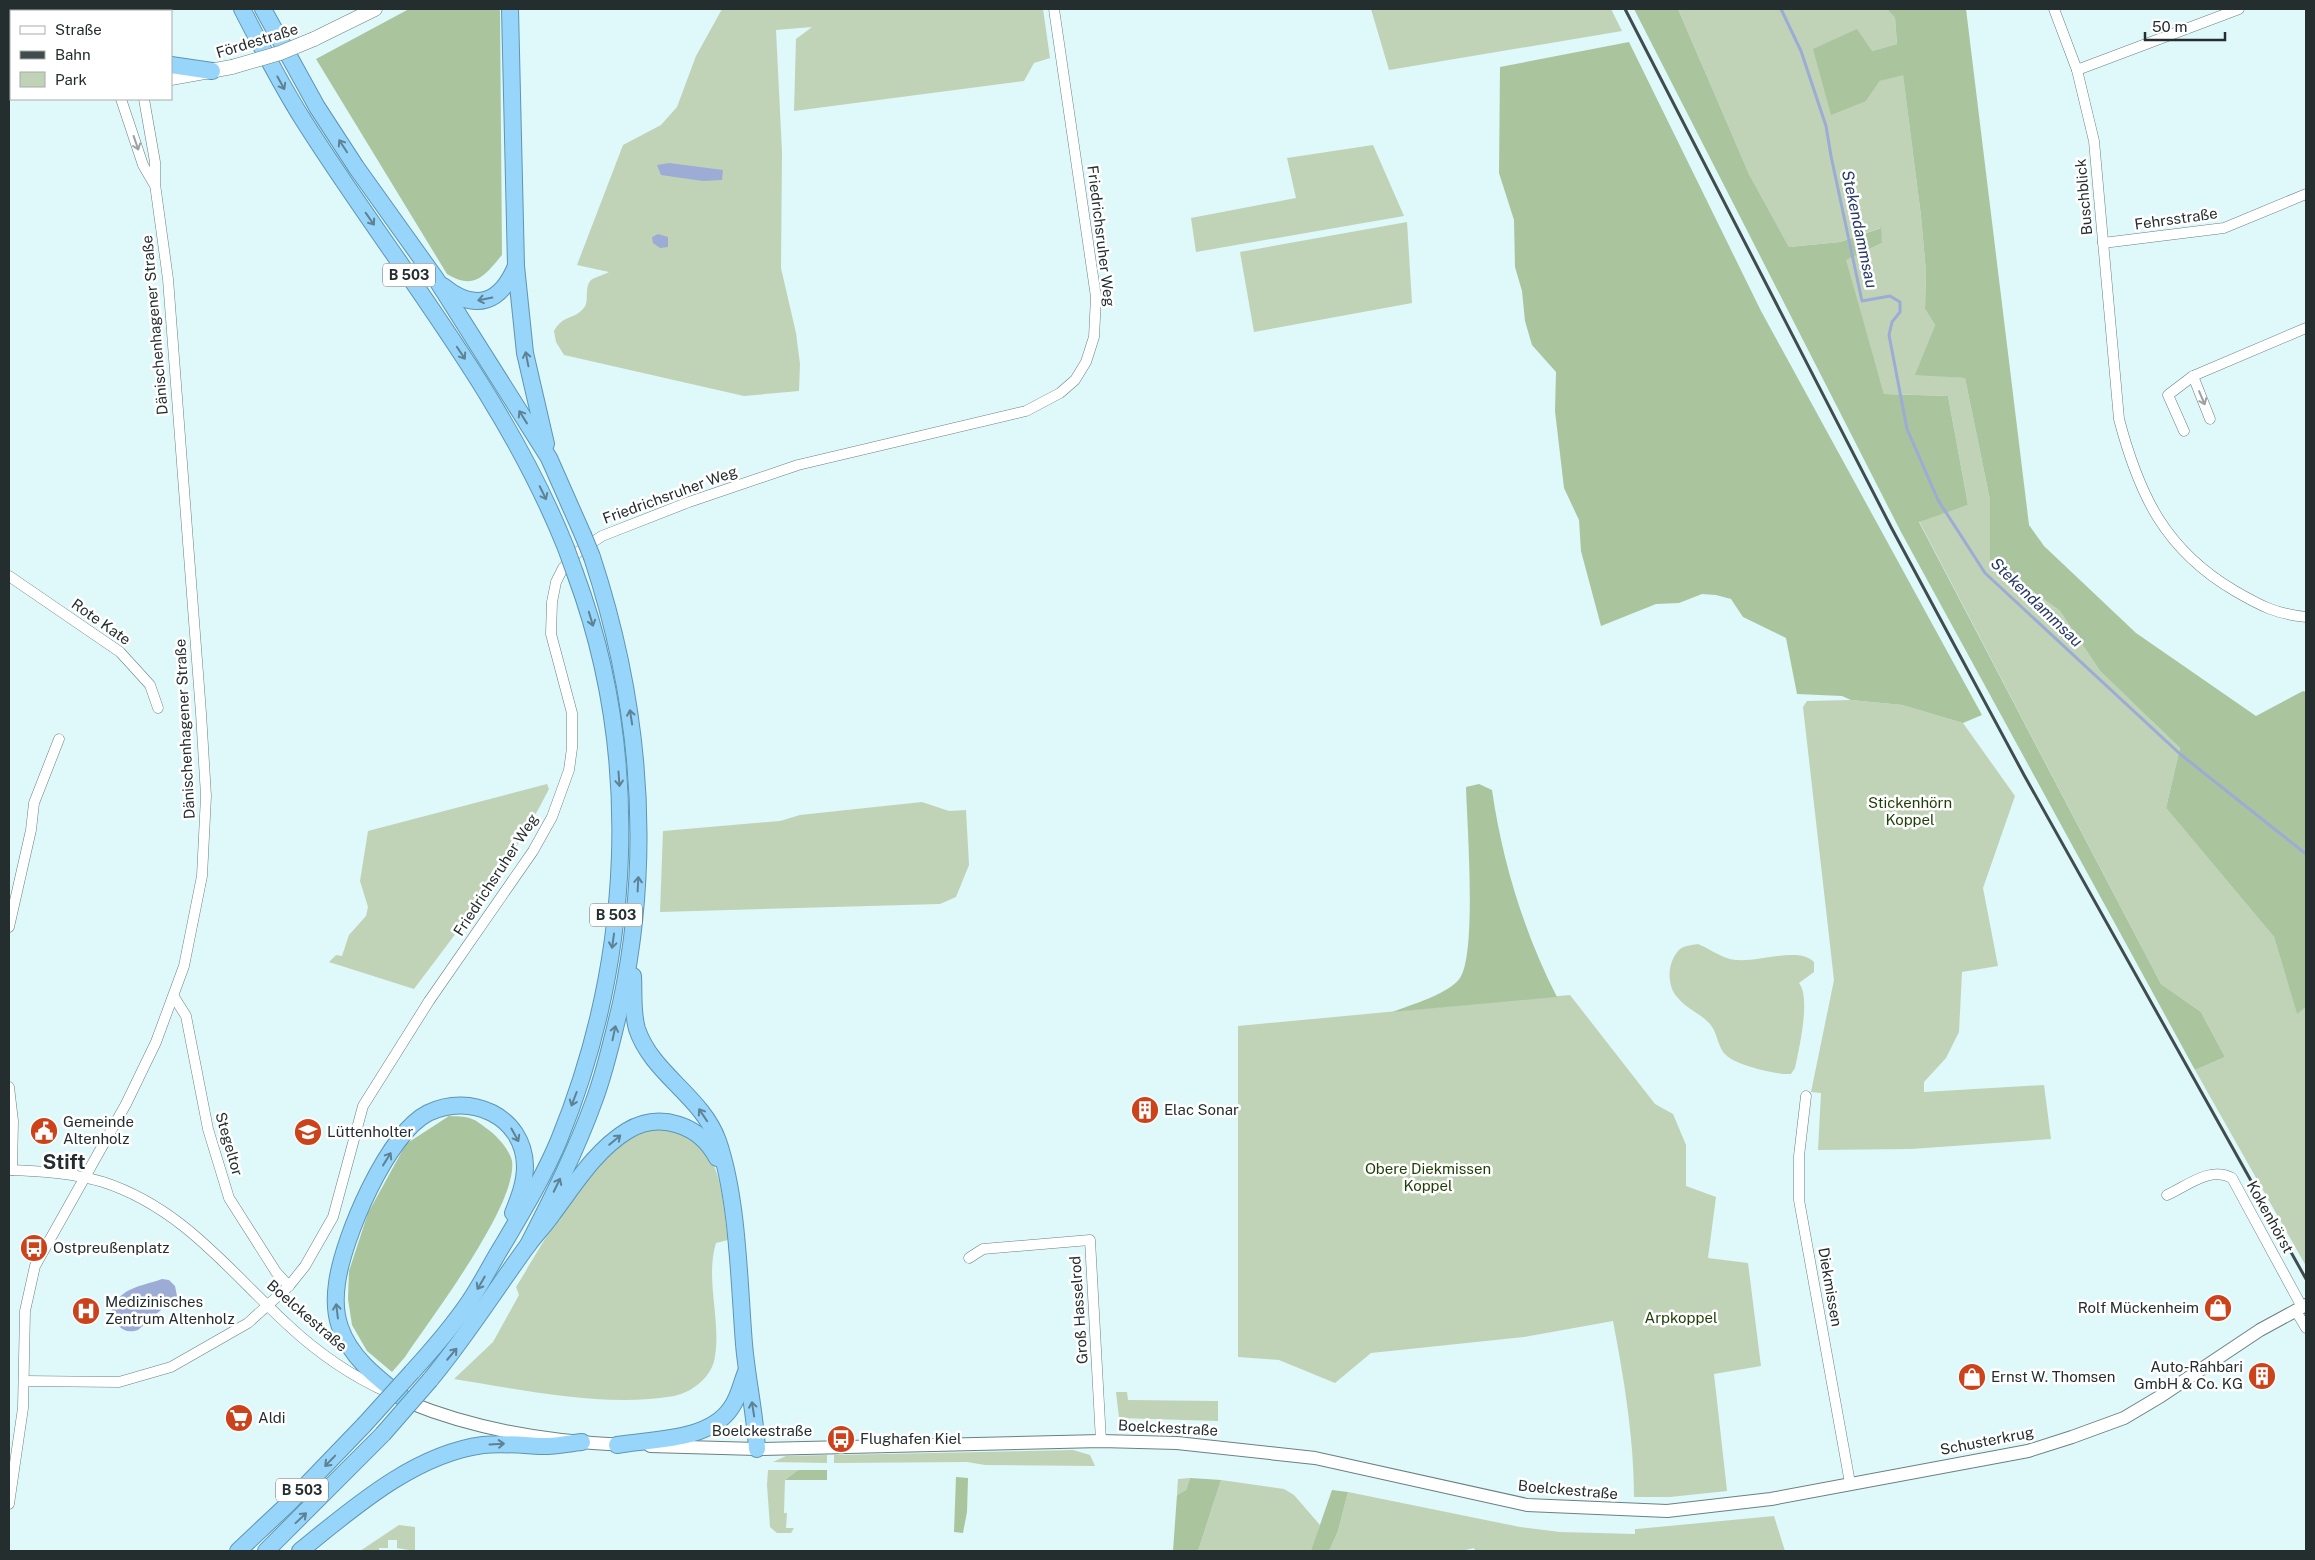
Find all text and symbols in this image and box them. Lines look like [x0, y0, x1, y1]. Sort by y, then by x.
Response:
legend [10, 10, 172, 100]
scale bar [2145, 10, 2225, 42]
text: 50 m [2152, 18, 2187, 35]
street label: Fördestraße [214, 20, 300, 61]
text: Straße [55, 21, 102, 38]
text: Bahn [55, 46, 91, 63]
text: Park [55, 71, 87, 88]
one-way arrow [277, 75, 286, 90]
one-way arrow [132, 134, 141, 150]
one-way arrow [337, 139, 348, 153]
street label: Buschblick [2072, 158, 2095, 236]
street label: Friedrichsruher Weg [1084, 164, 1119, 308]
water label: Stekendammsau [1838, 168, 1881, 290]
street label: Fehrsstraße [2133, 204, 2219, 233]
one-way arrow [365, 212, 375, 226]
street label: Dänischenhagener Straße [138, 234, 171, 416]
road number: B 503 [383, 264, 435, 286]
one-way arrow [478, 294, 494, 304]
one-way arrow [456, 346, 466, 360]
one-way arrow [521, 352, 531, 368]
one-way arrow [2198, 390, 2207, 405]
one-way arrow [518, 410, 528, 424]
street label: Friedrichsruher Weg [600, 462, 740, 527]
one-way arrow [539, 485, 548, 500]
water label: Stekendammsau [1987, 554, 2086, 651]
street label: Rote Kate [69, 595, 134, 648]
one-way arrow [586, 611, 596, 627]
street label: Dänischenhagener Straße [171, 638, 198, 820]
one-way arrow [626, 710, 636, 726]
one-way arrow [614, 771, 623, 787]
park label: Stickenhörn Koppel [1868, 794, 1952, 828]
street label: Friedrichsruher Weg [450, 810, 541, 939]
one-way arrow [633, 876, 642, 892]
road number: B 503 [590, 904, 642, 926]
one-way arrow [608, 933, 618, 949]
one-way arrow [610, 1026, 619, 1042]
one-way arrow [569, 1091, 579, 1106]
building icon: Elac Sonar [1130, 1095, 1160, 1125]
place label: Elac Sonar [1164, 1101, 1239, 1118]
one-way arrow [698, 1108, 708, 1122]
street label: Stegeltor [212, 1110, 247, 1178]
place label: Gemeinde Altenholz [63, 1113, 134, 1147]
public building icon: Gemeinde Altenholz [29, 1116, 59, 1146]
school or university icon: Lüttenholter [293, 1117, 323, 1147]
place label: Lüttenholter [327, 1123, 414, 1140]
one-way arrow [511, 1128, 521, 1142]
one-way arrow [609, 1135, 622, 1146]
district label: Stift [42, 1150, 86, 1174]
one-way arrow [382, 1153, 392, 1167]
park label: Obere Diekmissen Koppel [1365, 1160, 1491, 1194]
one-way arrow [553, 1178, 563, 1193]
street label: Kokenhörst [2244, 1178, 2297, 1256]
bus stop icon: Ostpreußenplatz [19, 1233, 49, 1263]
place label: Ostpreußenplatz [53, 1239, 170, 1256]
street label: Diekmissen [1815, 1246, 1846, 1328]
street label: Groß Hasselrod [1066, 1255, 1091, 1365]
one-way arrow [475, 1275, 485, 1290]
street label: Boelckestraße [264, 1276, 351, 1355]
place label: Medizinisches Zentrum Altenholz [105, 1293, 235, 1327]
shop icon: Rolf Mückenheim [2203, 1293, 2233, 1323]
hospital icon: Medizinisches Zentrum Altenholz [71, 1296, 101, 1326]
place label: Rolf Mückenheim [2078, 1299, 2199, 1316]
one-way arrow [332, 1303, 342, 1319]
park label: Arpkoppel [1645, 1309, 1717, 1326]
one-way arrow [446, 1347, 457, 1360]
place label: Auto-Rahbari GmbH & Co. KG [2134, 1358, 2243, 1392]
building icon: Auto-Rahbari GmbH & Co. KG [2247, 1361, 2277, 1391]
shop icon: Ernst W. Thomsen [1957, 1362, 1987, 1392]
place label: Ernst W. Thomsen [1991, 1368, 2115, 1385]
one-way arrow [748, 1402, 758, 1418]
supermarket icon: Aldi [224, 1403, 254, 1433]
place label: Aldi [258, 1409, 286, 1426]
street label: Boelckestraße [1117, 1416, 1219, 1439]
street label: Boelckestraße [712, 1422, 812, 1439]
street label: Schusterkrug [1939, 1423, 2035, 1458]
bus stop icon: Flughafen Kiel [826, 1424, 856, 1454]
place label: Flughafen Kiel [860, 1430, 962, 1447]
one-way arrow [489, 1440, 505, 1449]
one-way arrow [324, 1454, 336, 1467]
street label: Boelckestraße [1517, 1477, 1619, 1502]
road number: B 503 [276, 1478, 328, 1502]
one-way arrow [295, 1512, 308, 1524]

